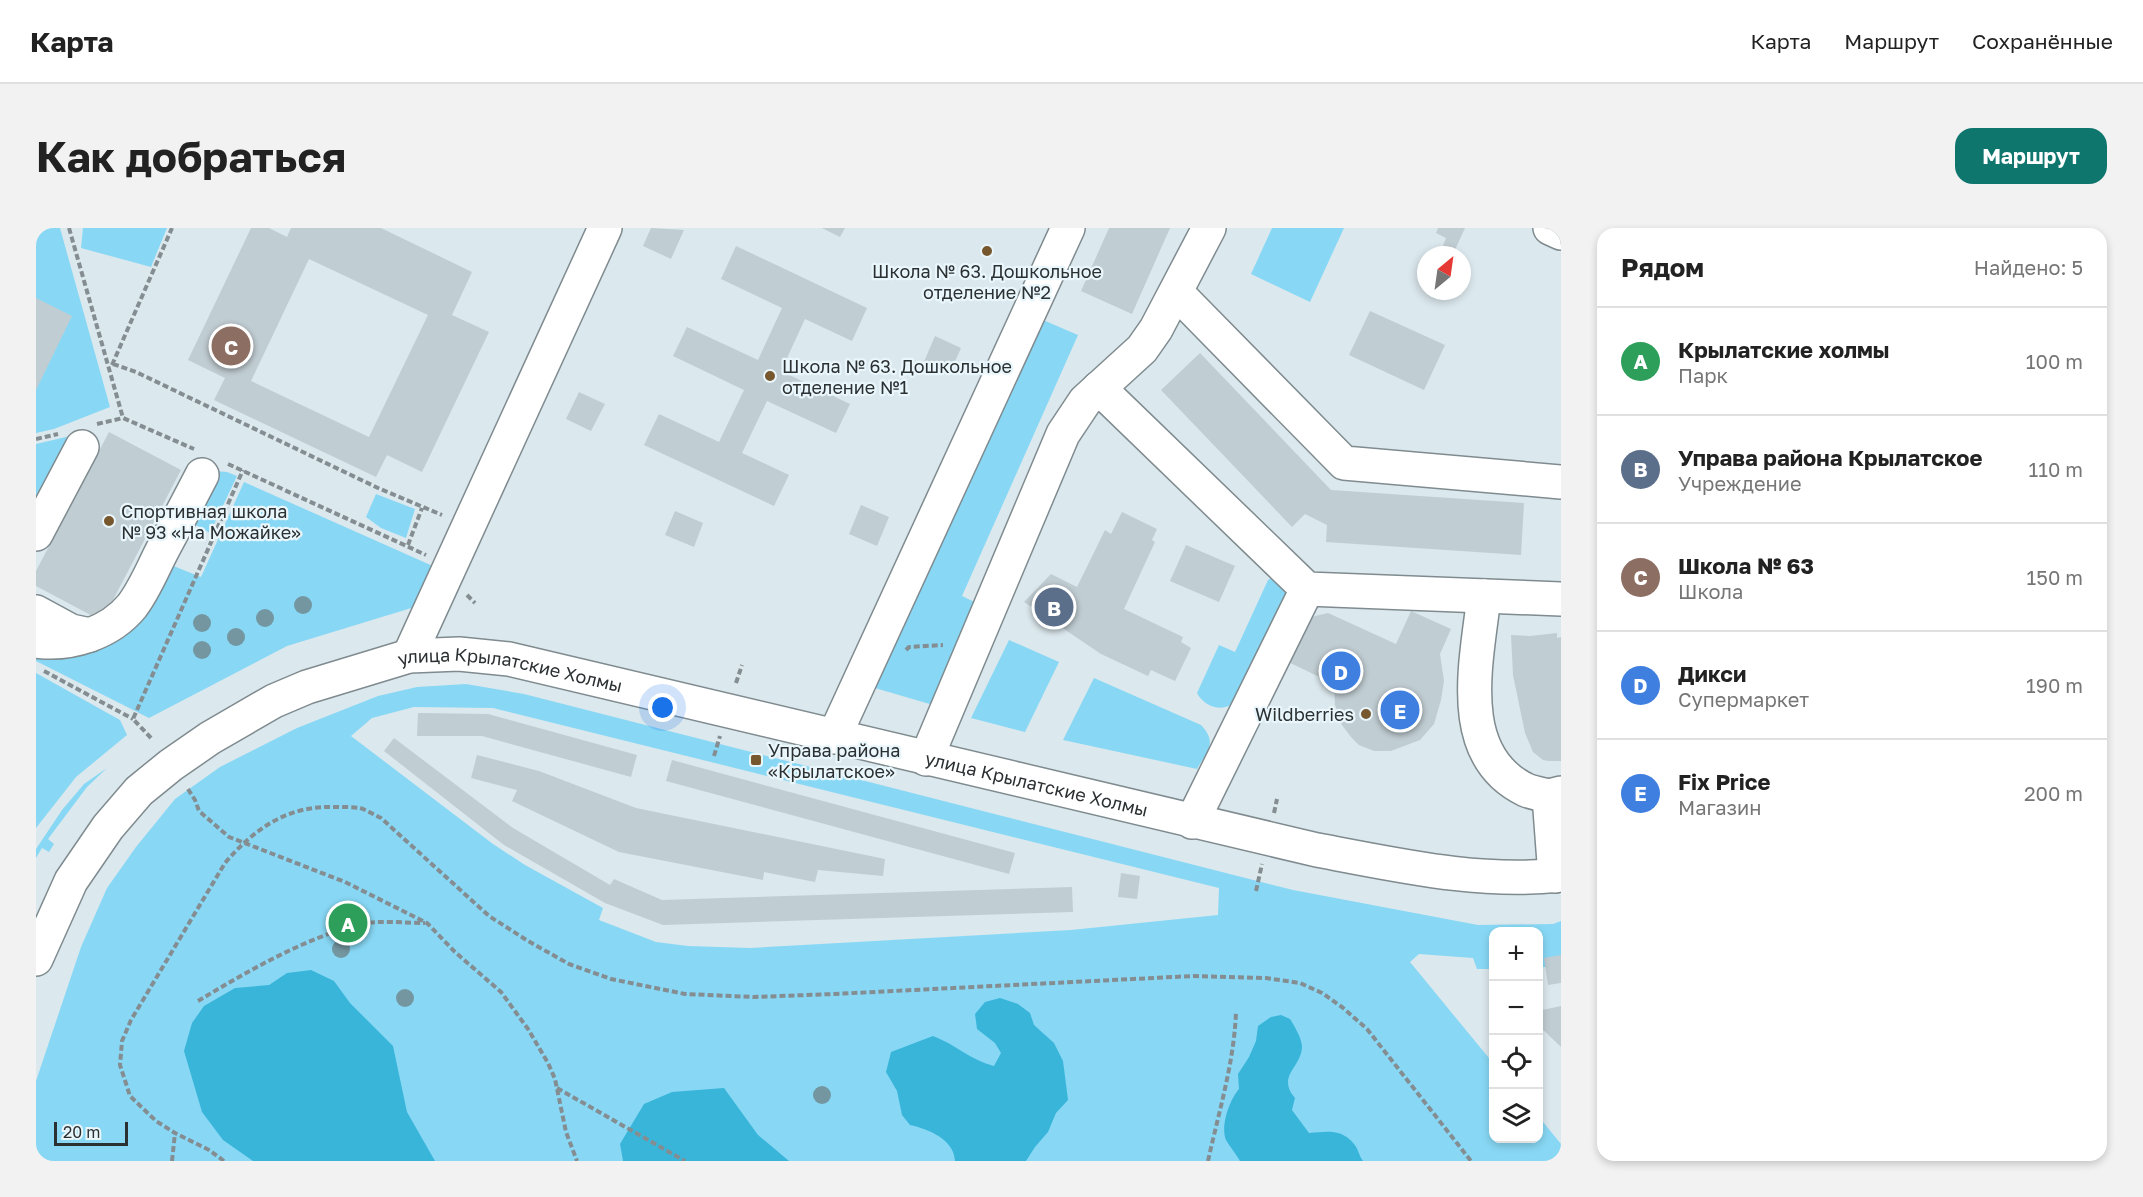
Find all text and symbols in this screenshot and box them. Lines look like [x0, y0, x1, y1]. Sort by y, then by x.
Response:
text: Карта [30, 25, 114, 58]
text: Карта [1750, 28, 1811, 54]
text: Маршрут [1844, 28, 1939, 54]
text: Сохранённые [1972, 28, 2113, 54]
button: Маршрут [1955, 128, 2107, 184]
text: Как добраться [36, 131, 346, 181]
marker: Школа № 63. Дошкольное отделение №2 [980, 244, 994, 258]
north arrow [1417, 246, 1471, 300]
text: Рядом [1621, 252, 1704, 283]
text: Найдено: 5 [1974, 255, 2083, 279]
place label: Школа № 63. Дошкольное отделение №2 [872, 260, 1102, 303]
pin: C [212, 324, 250, 368]
text: Крылатские холмы [1678, 336, 1890, 363]
text: A [1633, 349, 1648, 373]
text: 100 m [2026, 349, 2083, 373]
place label: Школа № 63. Дошкольное отделение №1 [782, 355, 1012, 398]
text: Парк [1678, 363, 1728, 387]
marker: Школа № 63. Дошкольное отделение №1 [763, 369, 777, 383]
text: Управа района Крылатское [1678, 444, 1982, 471]
text: B [1633, 457, 1648, 481]
text: 110 m [2029, 457, 2083, 481]
text: Учреждение [1678, 471, 1802, 495]
place label: Спортивная школа № 93 «На Можайке» [121, 500, 301, 543]
marker: Спортивная школа № 93 «На Можайке» [102, 514, 116, 528]
text: Школа № 63 [1678, 552, 1814, 579]
text: C [1633, 565, 1648, 589]
text: 150 m [2027, 565, 2083, 589]
text: Школа [1678, 579, 1743, 603]
pin: B [1034, 584, 1074, 629]
street label: улица Крылатские Холмы [395, 643, 625, 696]
pin: D [1322, 648, 1360, 694]
text: Дикси [1678, 660, 1746, 687]
text: D [1633, 673, 1648, 697]
text: 190 m [2026, 673, 2083, 697]
text: Супермаркет [1678, 687, 1809, 711]
pin: E [1380, 688, 1420, 732]
your location [648, 693, 677, 722]
place label: Wildberries [1255, 703, 1354, 725]
marker: Wildberries [1359, 707, 1373, 721]
place label: Управа района «Крылатское» [768, 739, 900, 782]
street label: улица Крылатские Холмы [923, 747, 1150, 821]
marker: Управа района «Крылатское» [749, 753, 763, 767]
text: Fix Price [1678, 768, 1770, 795]
text: E [1634, 781, 1647, 805]
text: 200 m [2024, 781, 2083, 805]
text: Магазин [1678, 795, 1762, 819]
pin: A [328, 900, 368, 946]
map controls [1489, 927, 1543, 1143]
button: + [1489, 927, 1543, 981]
button: − [1489, 981, 1543, 1035]
button: locate [1489, 1035, 1543, 1089]
button: layers [1489, 1089, 1543, 1143]
scale bar [54, 1119, 128, 1146]
text: 20 m [63, 1122, 100, 1142]

